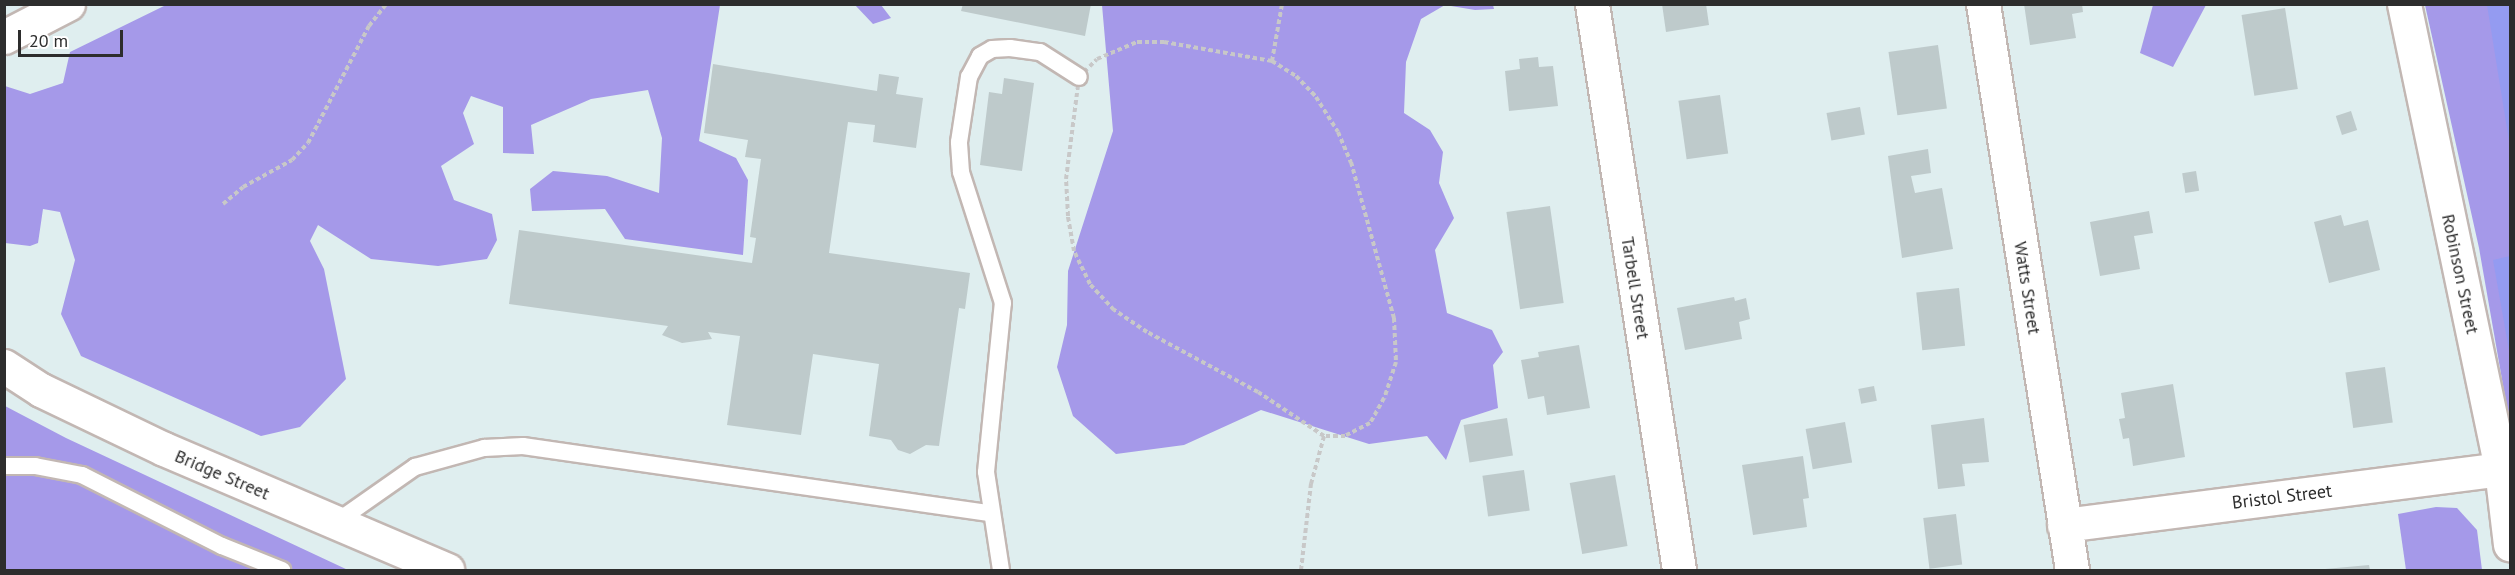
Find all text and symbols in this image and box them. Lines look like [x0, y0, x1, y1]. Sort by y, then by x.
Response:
scale bar [21, 18, 126, 56]
text: 20 m [29, 29, 68, 52]
street label: Robinson Street [2437, 212, 2483, 336]
street label: Tarbell Street [1616, 235, 1654, 341]
street label: Watts Street [2009, 240, 2045, 336]
street label: Bridge Street [171, 445, 273, 505]
street label: Bristol Street [2231, 480, 2333, 514]

